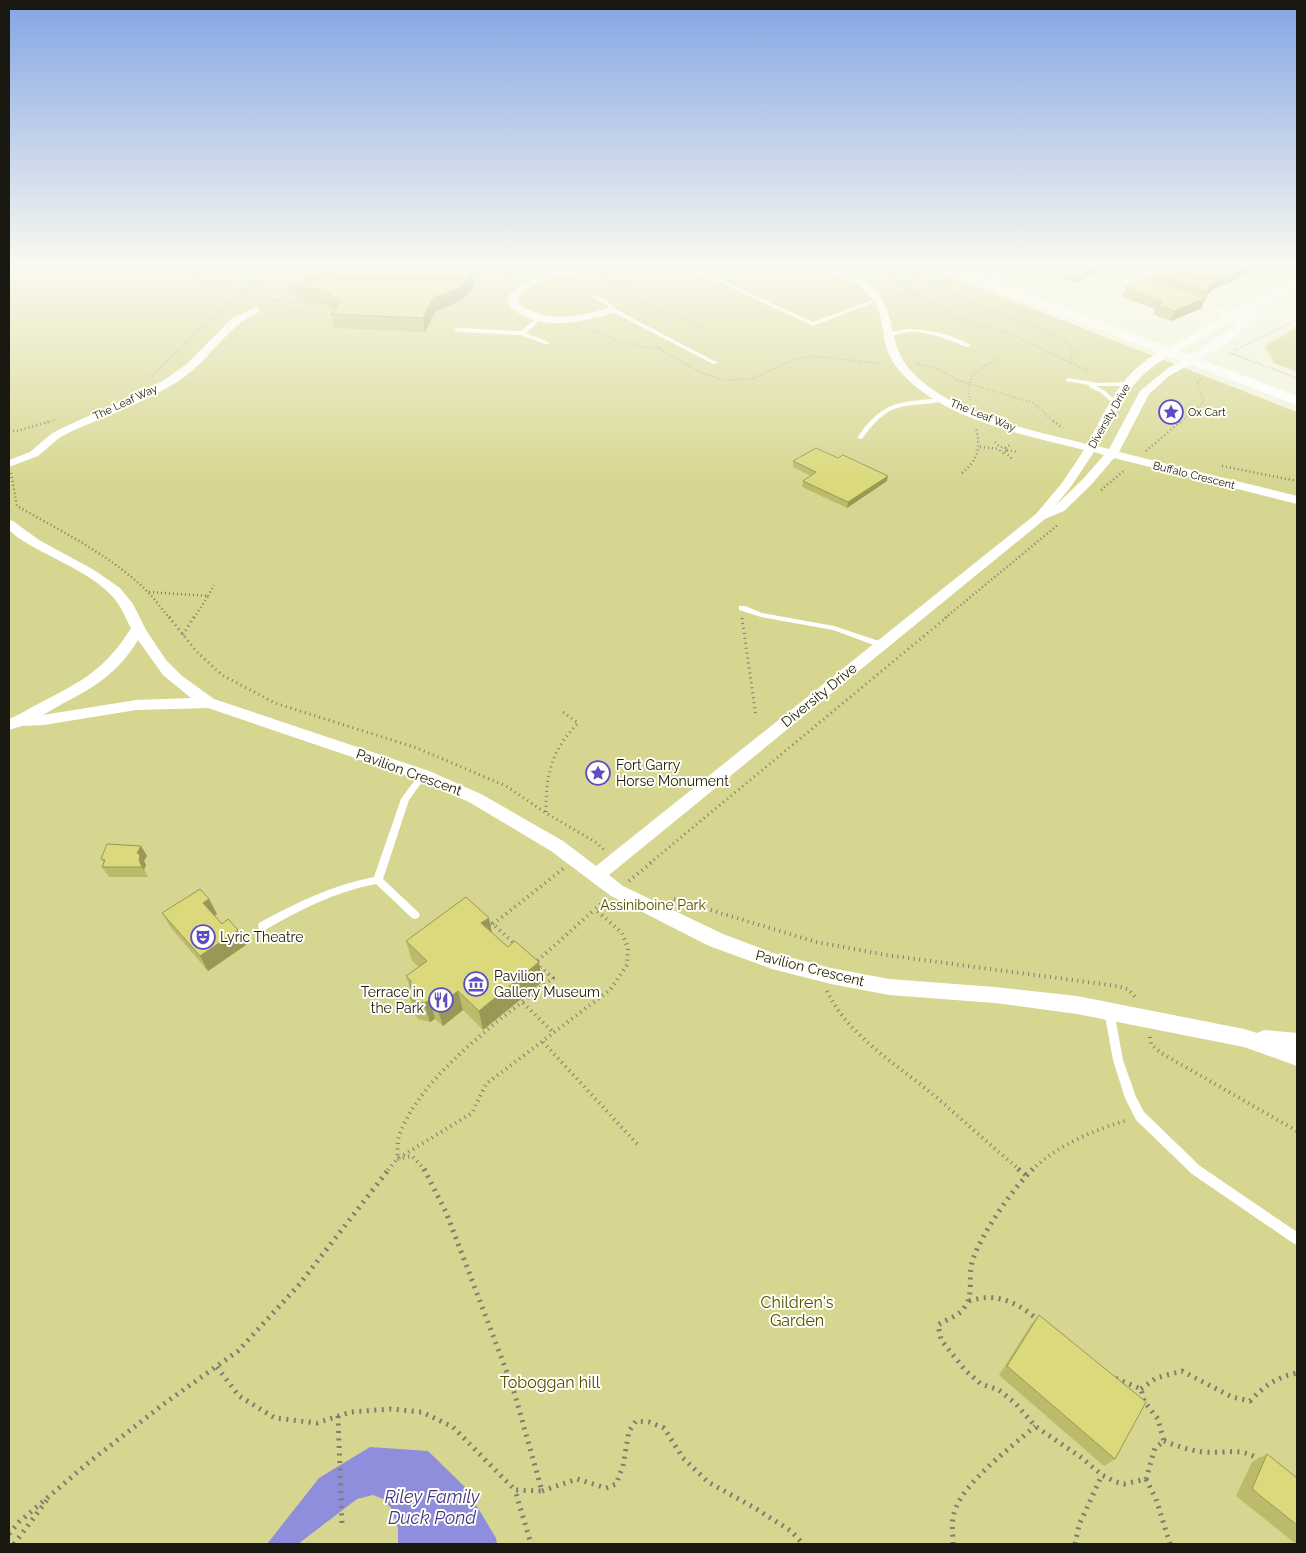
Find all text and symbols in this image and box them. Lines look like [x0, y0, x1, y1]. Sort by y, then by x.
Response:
street label: Diversity Drive [1086, 381, 1133, 451]
street label: The Leaf Way [91, 382, 160, 423]
street label: The Leaf Way [948, 396, 1018, 435]
place icon: Ox Cart [1158, 399, 1184, 425]
place label: Ox Cart [1188, 406, 1226, 419]
street label: Buffalo Crescent [1152, 459, 1237, 492]
street label: Diversity Drive [778, 660, 860, 730]
street label: Pavilion Crescent [354, 745, 464, 799]
place label: Fort Garry Horse Monument [616, 757, 729, 789]
place icon: Fort Garry Horse Monument [585, 760, 611, 786]
park label: Assiniboine Park [600, 897, 706, 913]
theatre icon: Lyric Theatre [190, 924, 216, 950]
place label: Lyric Theatre [220, 929, 304, 945]
street label: Pavilion Crescent [754, 947, 866, 989]
place label: Pavilion Gallery Museum [494, 968, 600, 1000]
museum icon: Pavilion Gallery Museum [463, 971, 489, 997]
place label: Terrace in the Park [361, 984, 425, 1016]
restaurant icon: Terrace in the Park [428, 987, 454, 1013]
park label: Children's Garden [761, 1293, 834, 1330]
park label: Toboggan hill [500, 1373, 601, 1392]
water label: Riley Family Duck Pond [384, 1486, 481, 1528]

